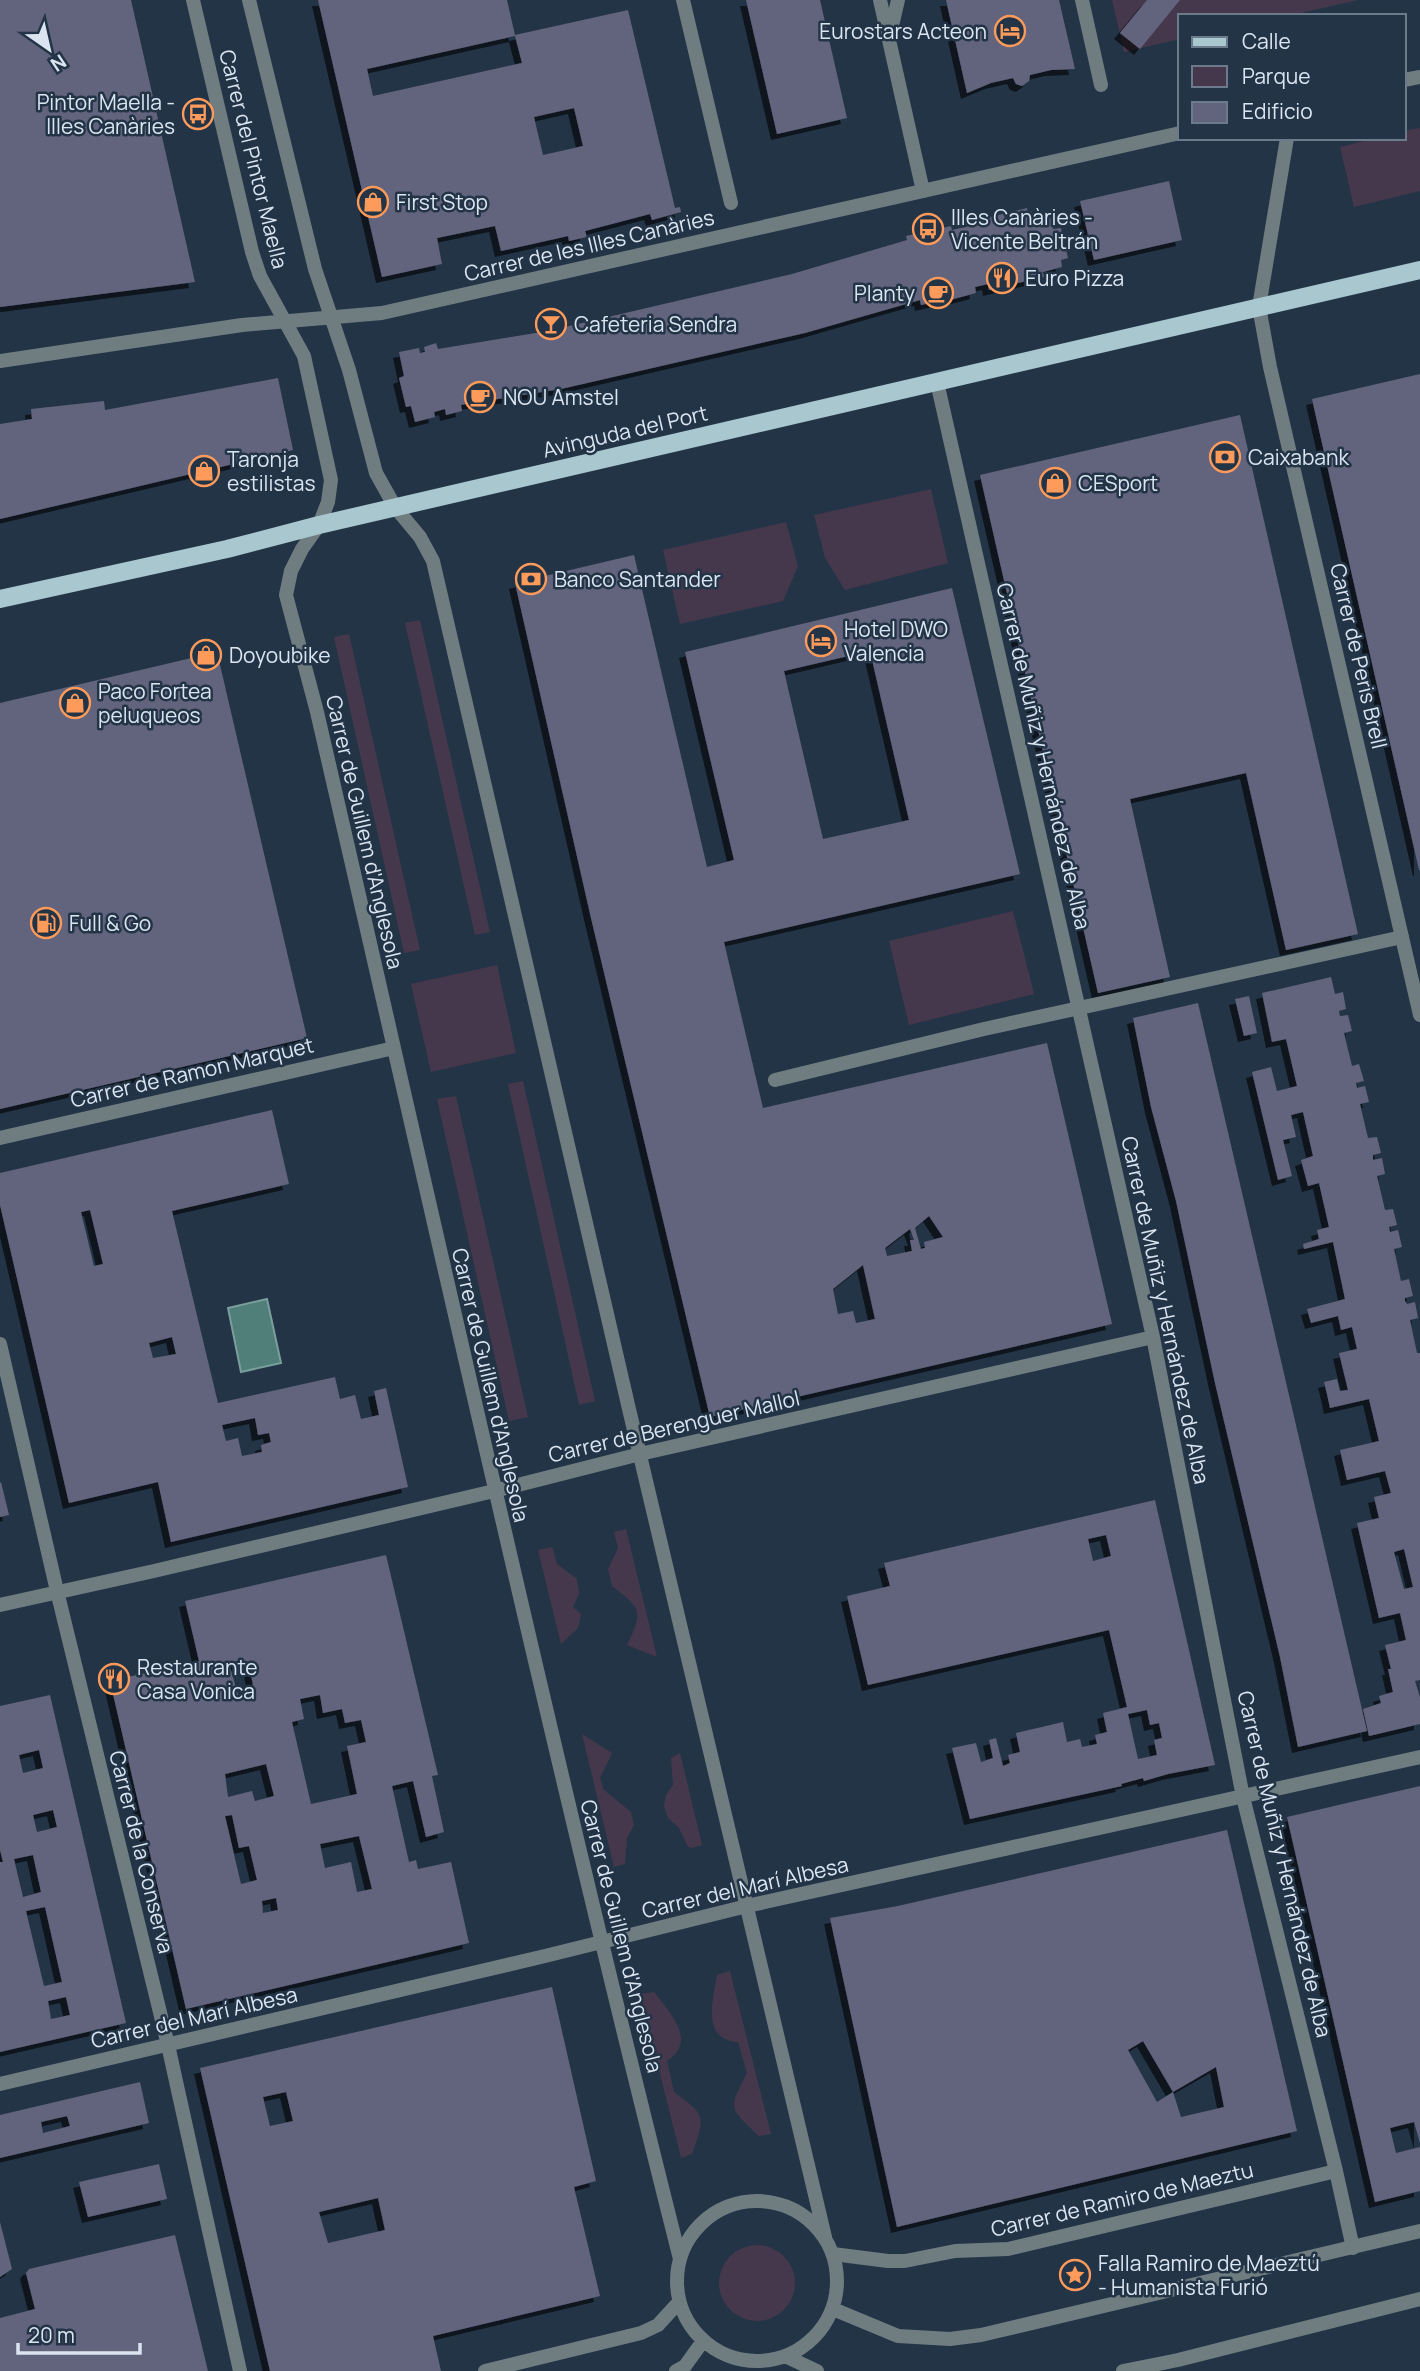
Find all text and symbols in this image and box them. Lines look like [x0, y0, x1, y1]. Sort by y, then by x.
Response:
north arrow [14, 14, 84, 84]
hotel icon: Eurostars Acteon [993, 14, 1027, 48]
legend [1178, 14, 1406, 140]
place label: Eurostars Acteon [819, 17, 987, 45]
text: Calle [1242, 27, 1291, 55]
street label: Carrer del Pintor Maella [213, 47, 295, 271]
text: N [46, 48, 71, 78]
text: Parque [1242, 62, 1311, 90]
place label: Pintor Maella - Illes Canàries [37, 88, 175, 140]
bus stop icon: Pintor Maella - Illes Canàries [181, 97, 215, 131]
text: Edificio [1242, 97, 1313, 125]
shop icon: First Stop [356, 185, 390, 219]
place label: First Stop [396, 188, 488, 216]
street label: Carrer de les Illes Canàries [461, 203, 717, 287]
place label: Illes Canàries - Vicente Beltrán [951, 203, 1098, 255]
bus stop icon: Illes Canàries - Vicente Beltrán [911, 212, 945, 246]
restaurant icon: Euro Pizza [985, 261, 1019, 295]
place label: Euro Pizza [1025, 264, 1124, 292]
cafe icon: Planty [921, 276, 955, 310]
place label: Planty [854, 279, 915, 307]
bar icon: Cafeteria Sendra [534, 307, 568, 341]
place label: Cafeteria Sendra [574, 310, 737, 338]
cafe icon: NOU Amstel [463, 380, 497, 414]
place label: NOU Amstel [503, 383, 619, 411]
street label: Avinguda del Port [540, 398, 710, 464]
bank icon: Caixabank [1208, 440, 1242, 474]
place label: Caixabank [1248, 443, 1349, 471]
place label: Taronja estilistas [227, 445, 316, 497]
shop icon: Taronja estilistas [187, 454, 221, 488]
shop icon: CESport [1038, 466, 1072, 500]
place label: CESport [1078, 469, 1158, 497]
street label: Carrer de Peris Brell [1324, 561, 1394, 751]
bank icon: Banco Santander [514, 562, 548, 596]
place label: Banco Santander [554, 565, 721, 593]
street label: Carrer de Muñiz y Hernández de Alba [990, 580, 1098, 932]
place label: Hotel DWO Valencia [844, 615, 948, 667]
hotel icon: Hotel DWO Valencia [804, 624, 838, 658]
shop icon: Doyoubike [189, 638, 223, 672]
place label: Doyoubike [229, 641, 330, 669]
place label: Paco Fortea peluqueos [98, 677, 212, 729]
shop icon: Paco Fortea peluqueos [58, 686, 92, 720]
street label: Carrer de Guillem d'Anglesola [320, 692, 410, 972]
fuel station icon: Full & Go [29, 906, 63, 940]
place label: Full & Go [69, 909, 151, 937]
street label: Carrer de Ramon Marquet [68, 1030, 316, 1114]
street label: Carrer de Muñiz y Hernández de Alba [1115, 1134, 1217, 1486]
street label: Carrer de Guillem d'Anglesola [446, 1245, 536, 1525]
street label: Carrer de Berenguer Mallol [546, 1383, 802, 1469]
place label: Restaurante Casa Vonica [137, 1653, 258, 1705]
restaurant icon: Restaurante Casa Vonica [97, 1662, 131, 1696]
street label: Carrer de Muñiz y Hernández de Alba [1231, 1688, 1339, 2040]
street label: Carrer de la Conserva [103, 1748, 181, 1956]
street label: Carrer de Guillem d'Anglesola [575, 1797, 669, 2075]
street label: Carrer del Marí Albesa [639, 1850, 851, 1924]
street label: Carrer del Marí Albesa [88, 1980, 300, 2054]
street label: Carrer de Ramiro de Maeztu [988, 2155, 1256, 2243]
place label: Falla Ramiro de Maeztú - Humanista Furió [1098, 2249, 1320, 2301]
place icon: Falla Ramiro de Maeztú - Humanista Furió [1058, 2258, 1092, 2292]
scale bar [18, 2312, 140, 2356]
text: 20 m [28, 2321, 75, 2349]

